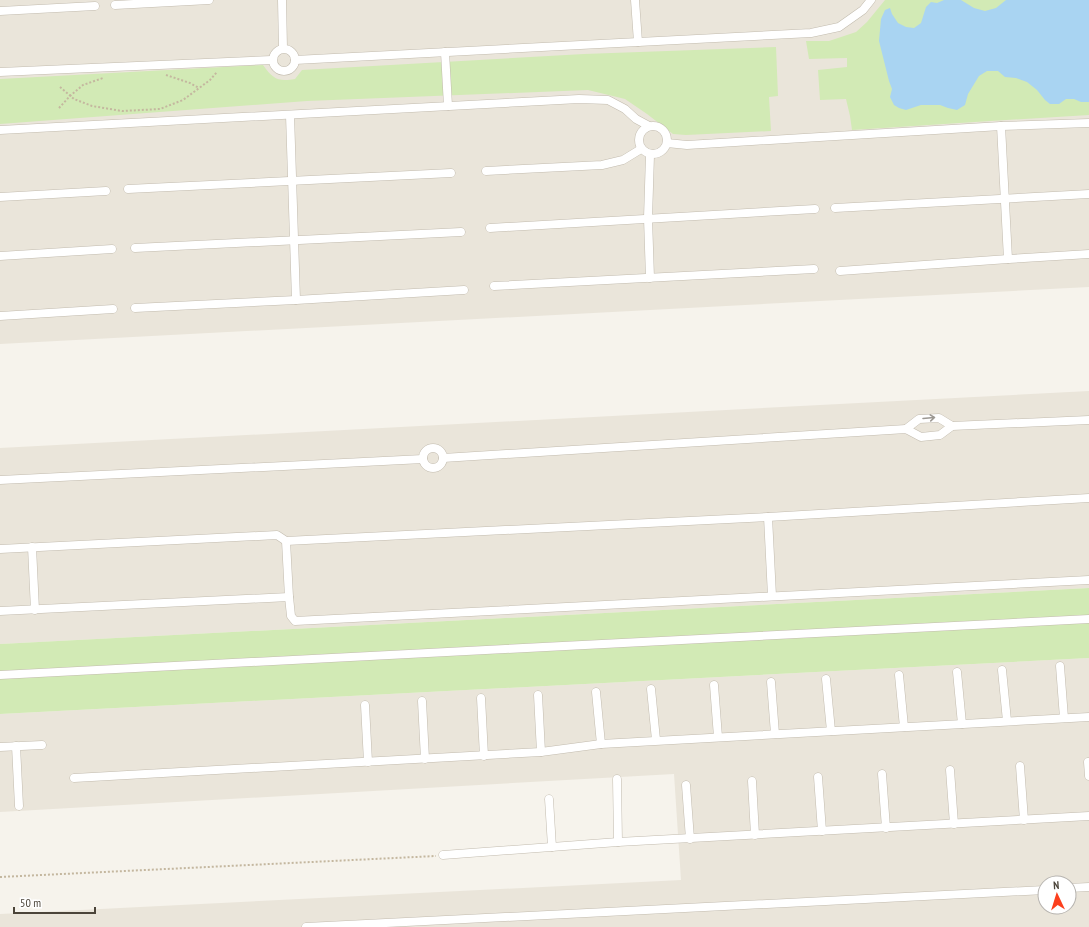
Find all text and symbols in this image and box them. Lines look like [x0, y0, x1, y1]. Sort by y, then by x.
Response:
one-way arrow [922, 415, 935, 422]
north arrow [1037, 875, 1077, 915]
text: N [1053, 878, 1060, 892]
scale bar [14, 889, 95, 915]
text: 50 m [20, 895, 41, 910]

